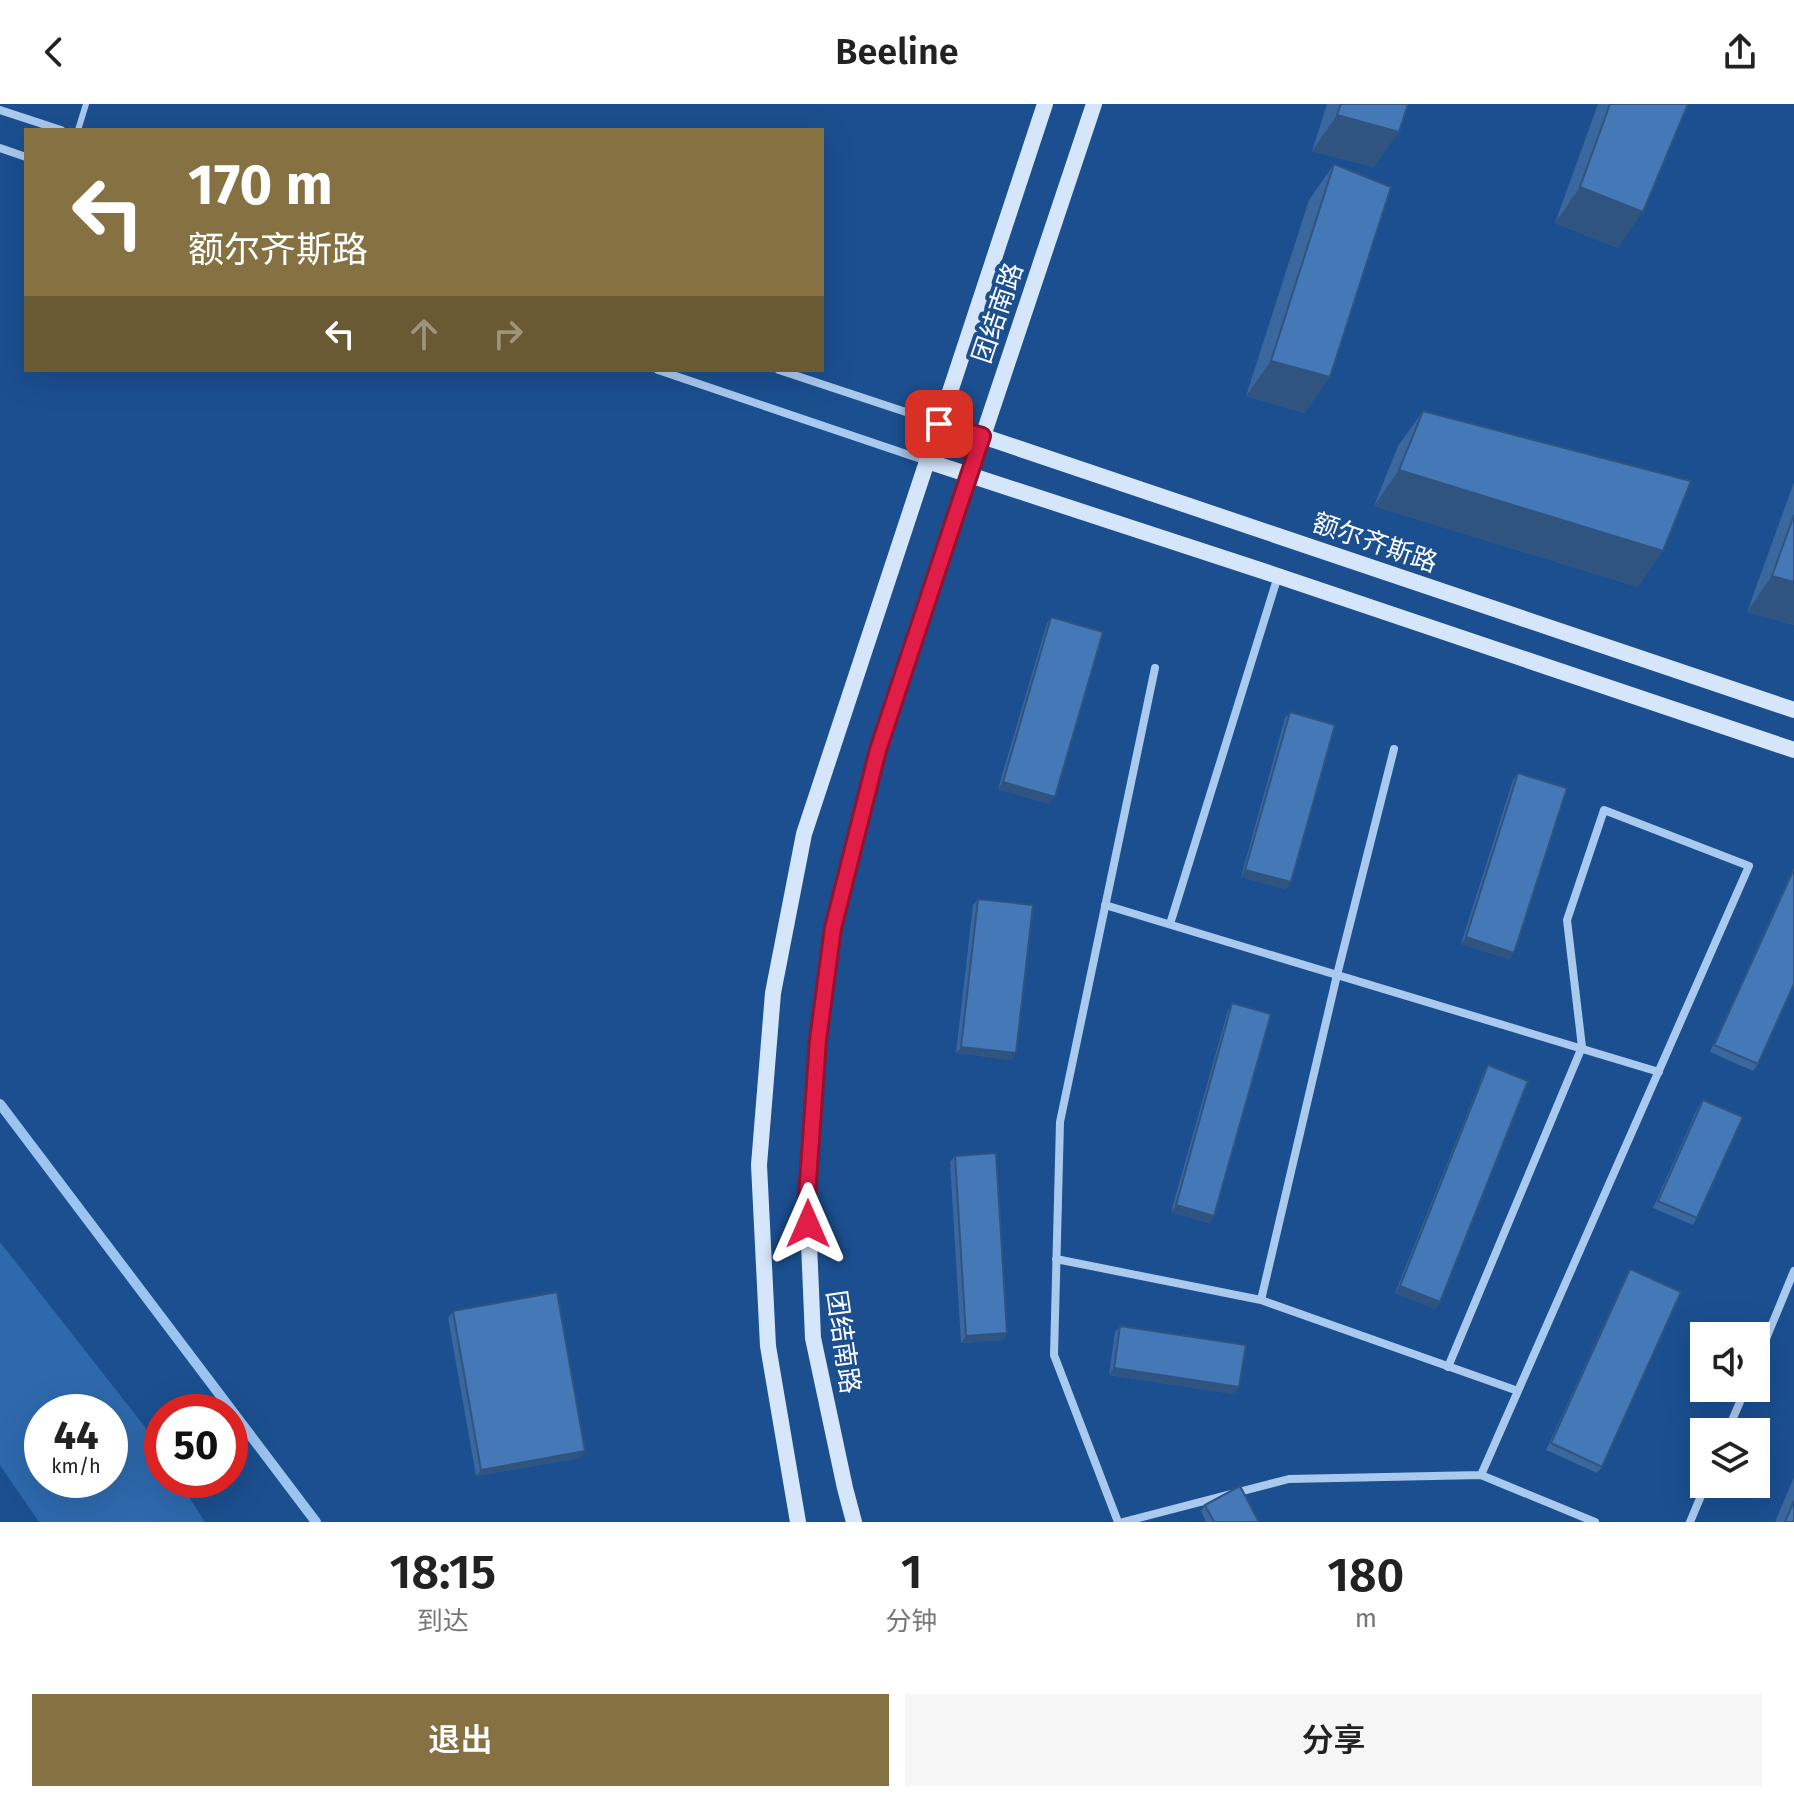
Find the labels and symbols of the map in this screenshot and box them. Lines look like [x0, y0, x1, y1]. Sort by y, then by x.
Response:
street label: 团结南路 [966, 259, 1030, 367]
pin [905, 390, 973, 458]
street label: 额尔齐斯路 [1308, 507, 1442, 579]
position arrow [766, 1182, 850, 1266]
street label: 团结南路 [820, 1288, 866, 1396]
speed limit sign: 50 [144, 1394, 248, 1498]

